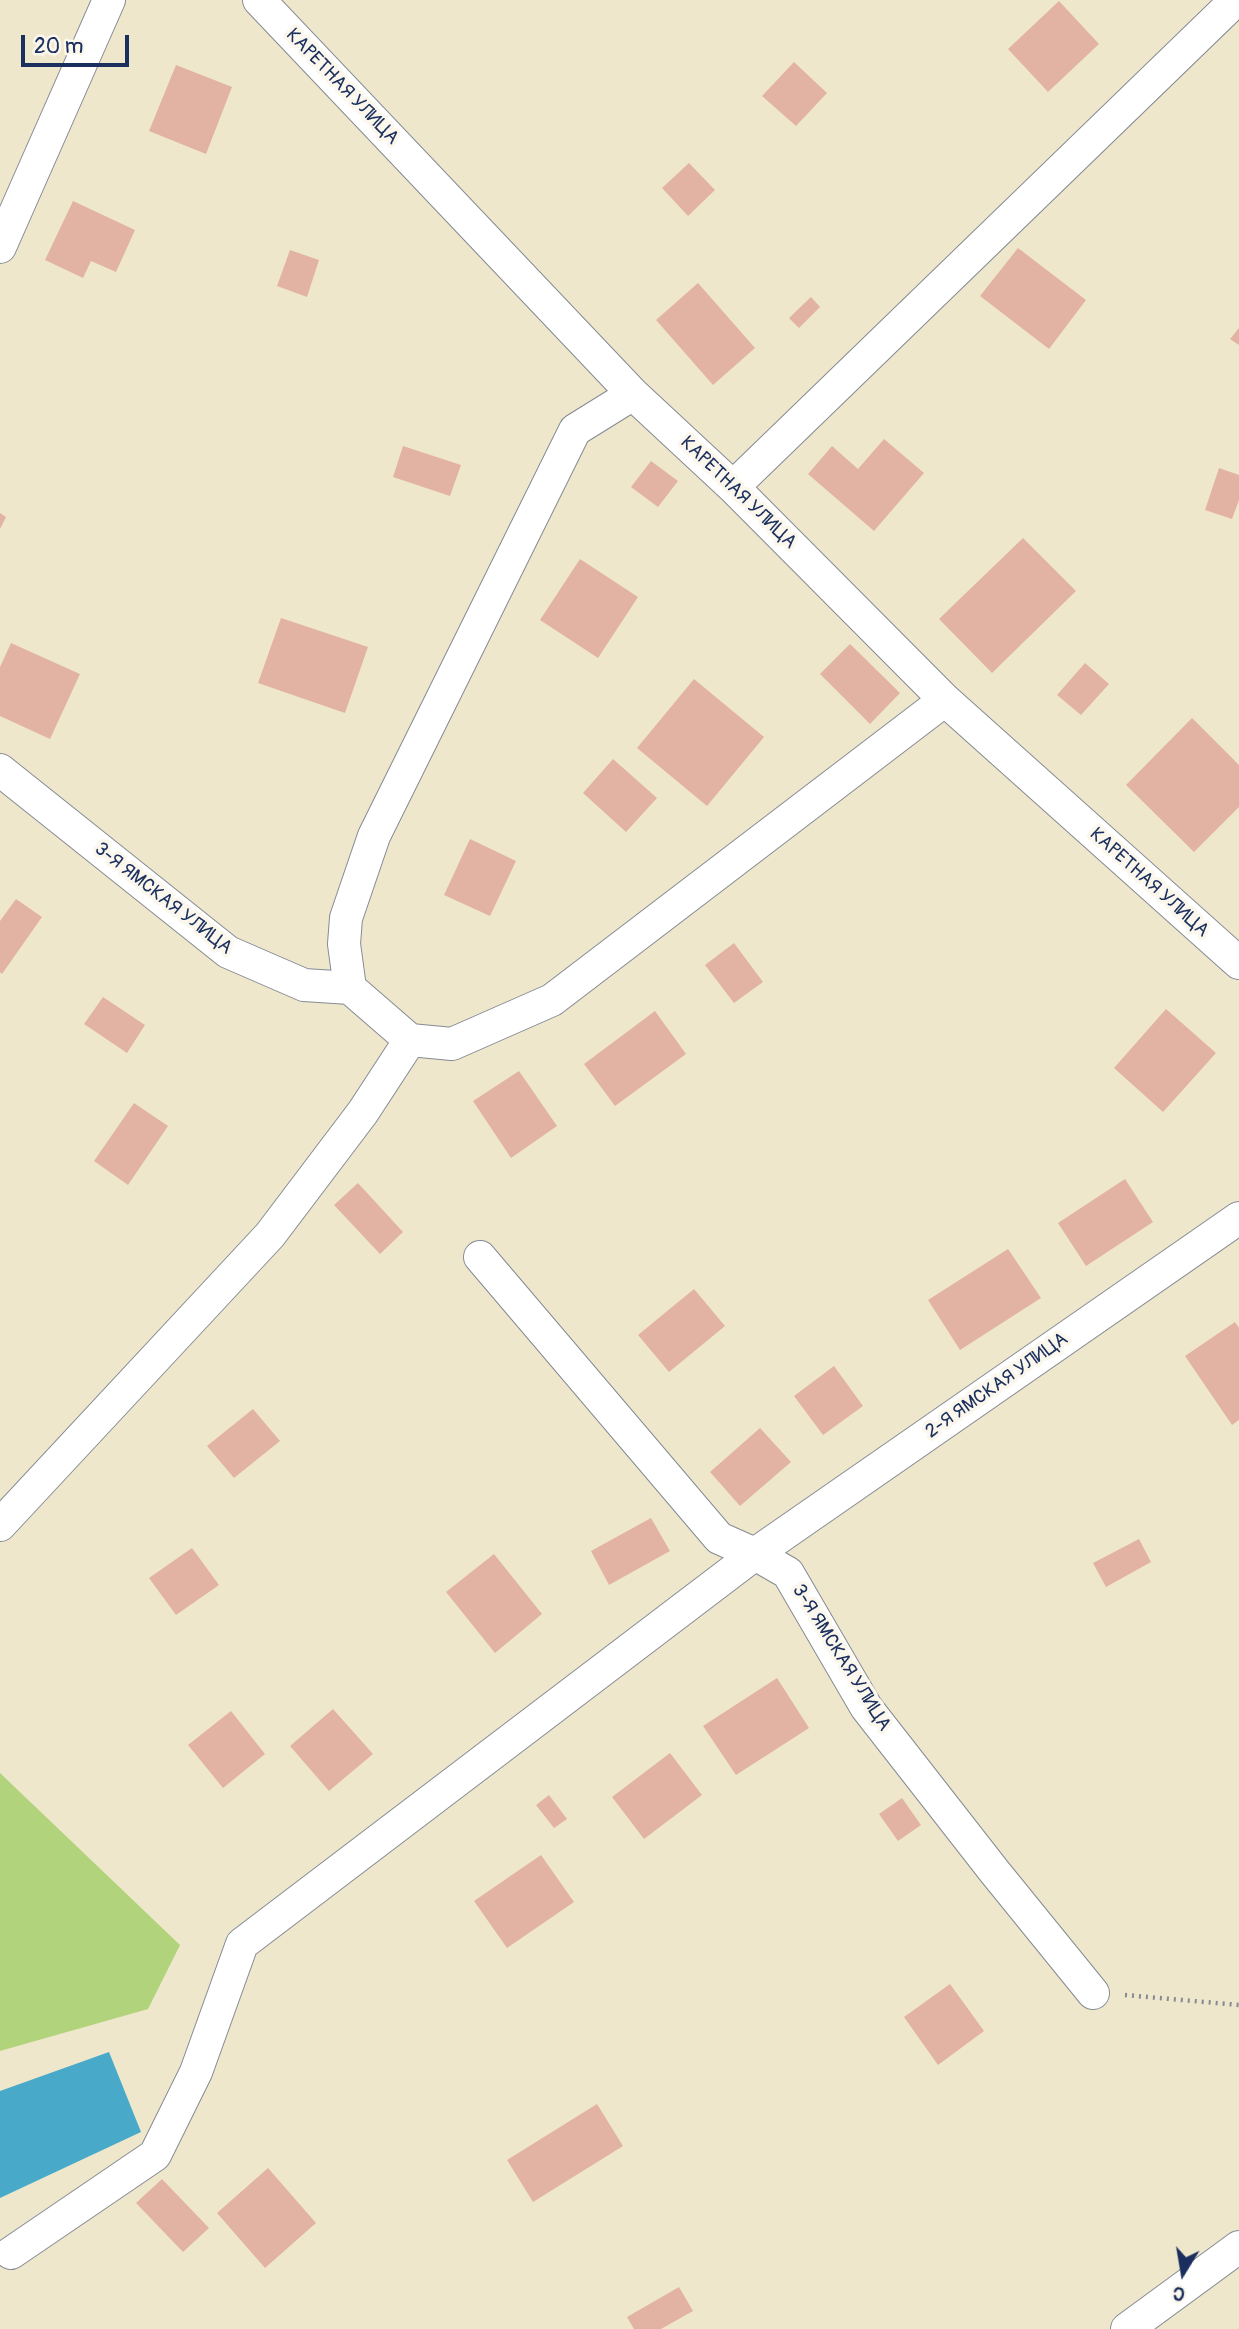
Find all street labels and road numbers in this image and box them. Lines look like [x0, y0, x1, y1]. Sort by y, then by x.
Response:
street label: КАРЕТНАЯ УЛИЦА [281, 24, 403, 150]
street label: КАРЕТНАЯ УЛИЦА [675, 432, 801, 554]
street label: КАРЕТНАЯ УЛИЦА [1085, 823, 1213, 943]
street label: 3-Я ЯМСКАЯ УЛИЦА [90, 838, 236, 960]
street label: 2-Я ЯМСКАЯ УЛИЦА [921, 1328, 1073, 1444]
street label: 3-Я ЯМСКАЯ УЛИЦА [787, 1580, 895, 1736]

